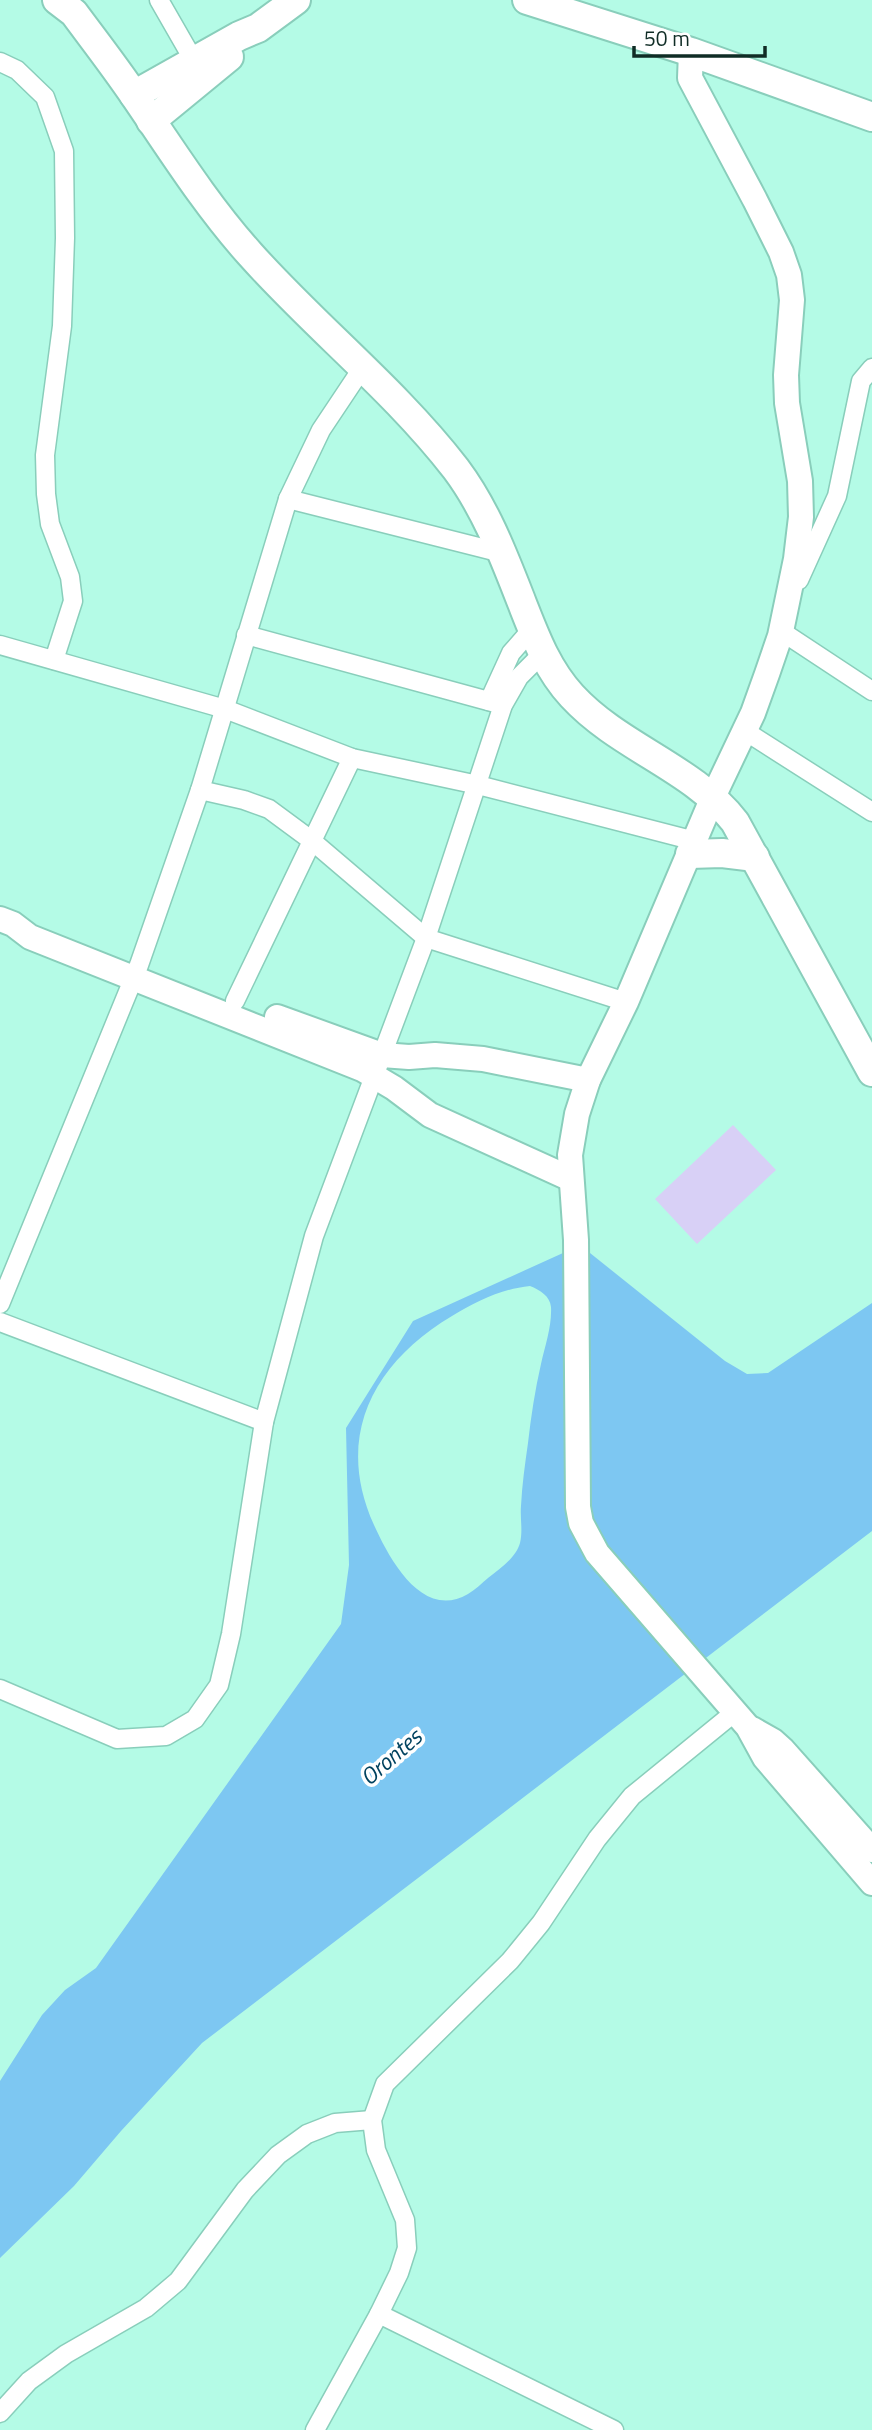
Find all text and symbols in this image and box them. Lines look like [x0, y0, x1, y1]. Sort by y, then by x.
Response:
scale bar [634, 14, 765, 58]
text: 50 m [644, 22, 690, 54]
water label: Orontes [352, 1718, 431, 1793]

